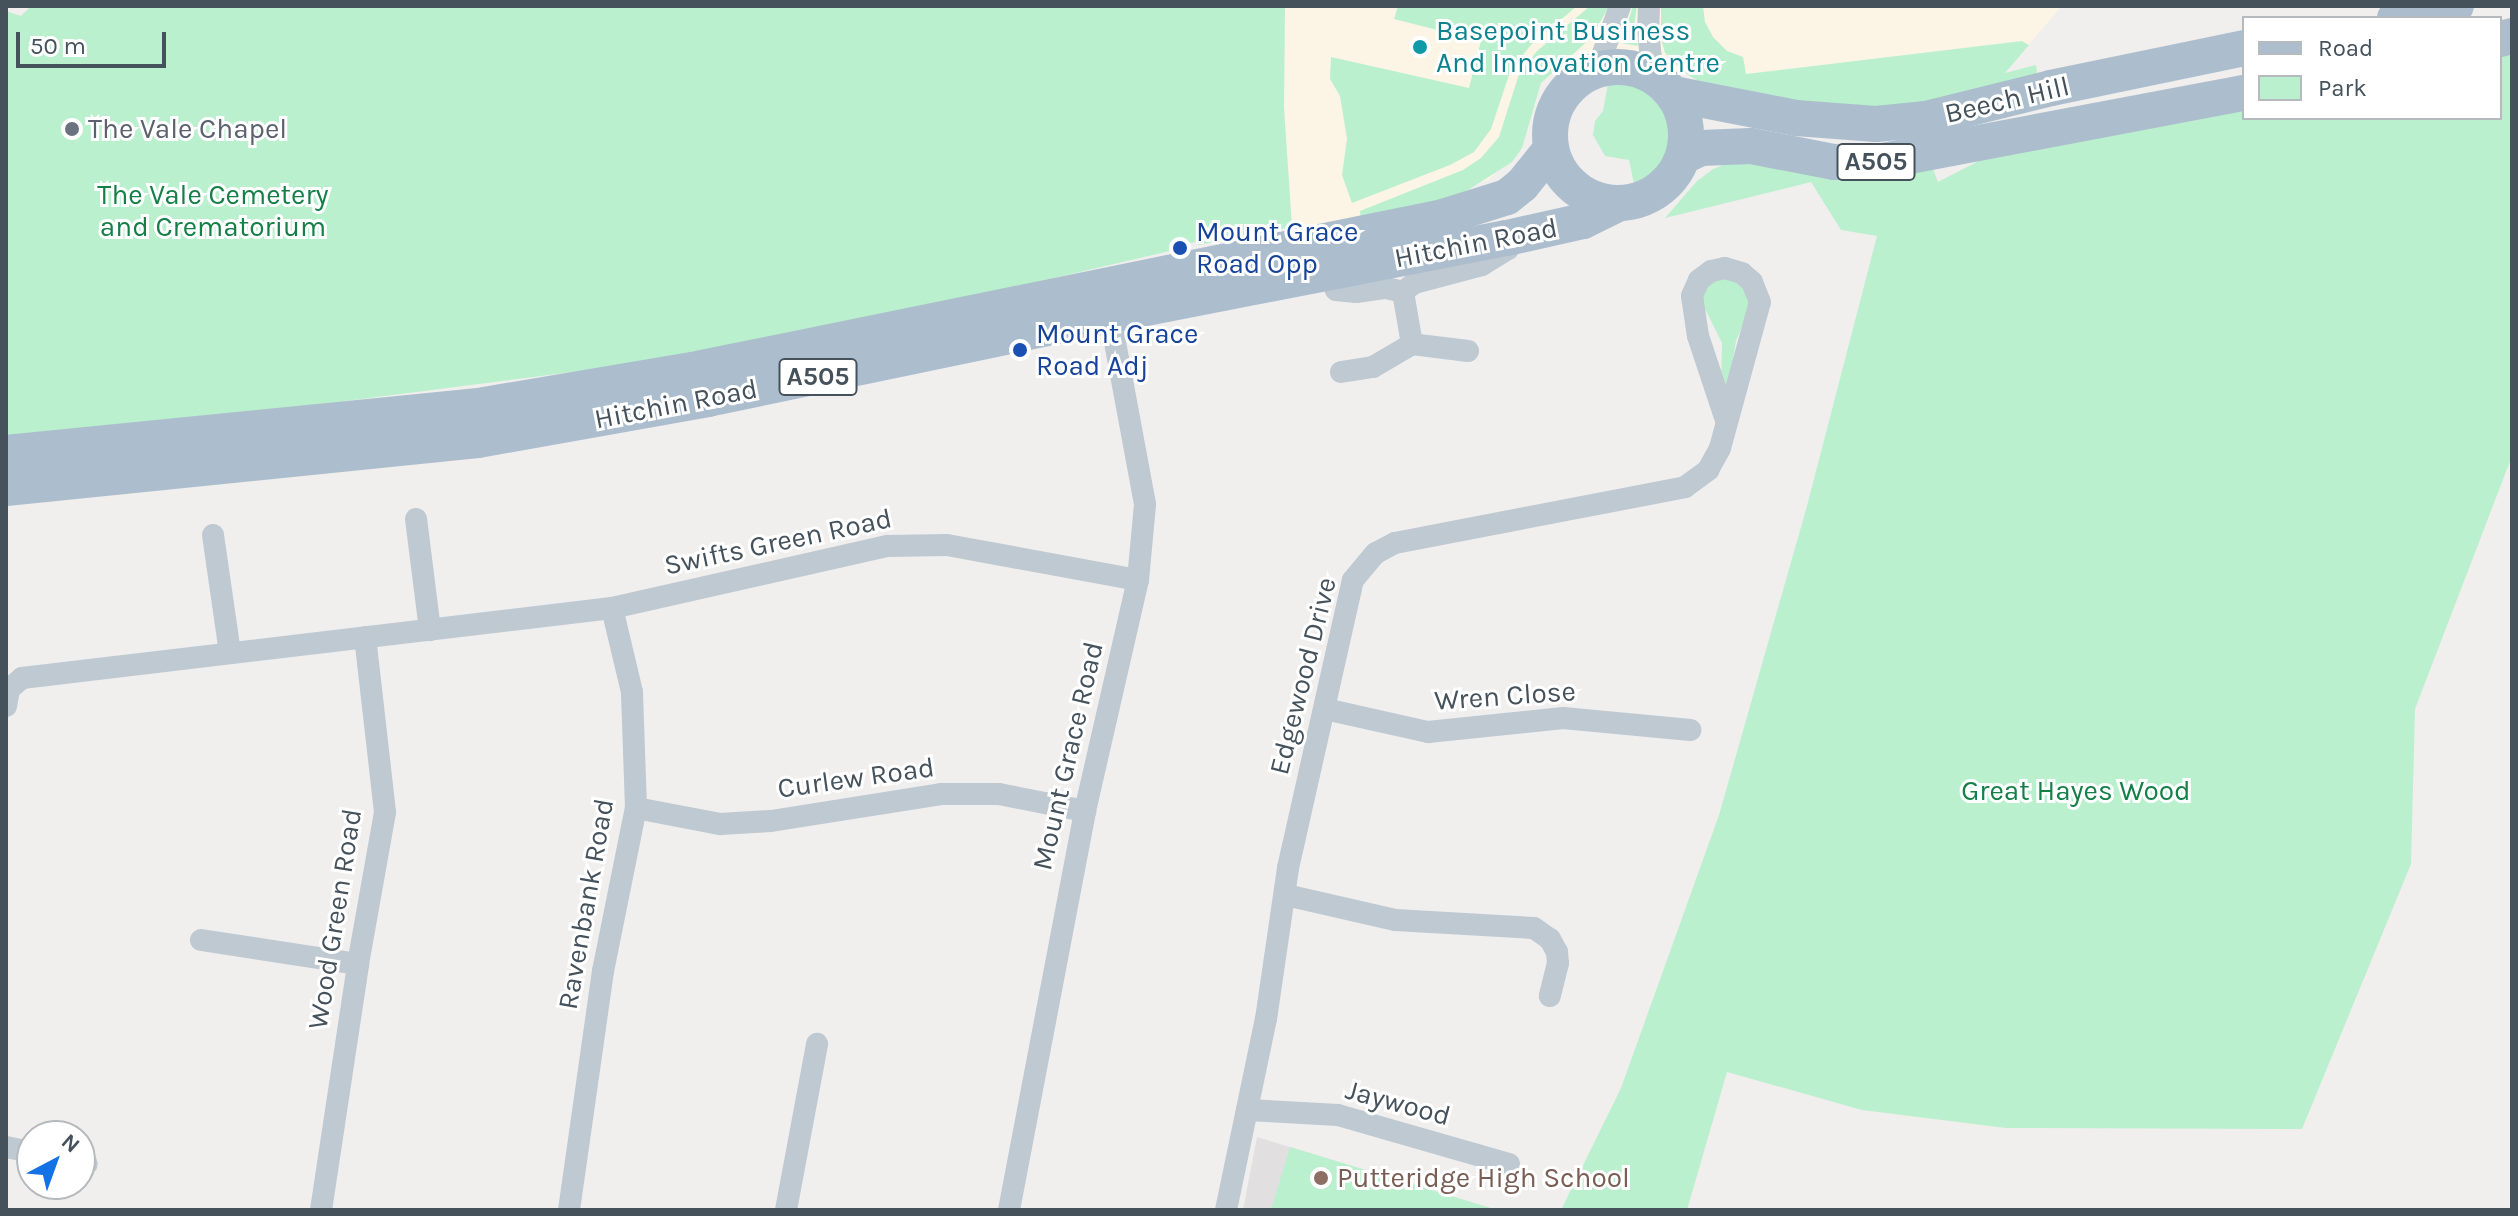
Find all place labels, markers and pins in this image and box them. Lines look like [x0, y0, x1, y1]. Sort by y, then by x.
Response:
place label: Basepoint Business And Innovation Centre [1436, 14, 1720, 80]
marker: Basepoint Business And Innovation Centre [1411, 38, 1429, 56]
place label: The Vale Chapel [88, 112, 287, 146]
marker: The Vale Chapel [63, 120, 81, 138]
place label: Mount Grace Road Opp [1196, 215, 1358, 281]
marker: Mount Grace Road Opp [1171, 239, 1189, 257]
place label: Mount Grace Road Adj [1036, 317, 1198, 383]
marker: Mount Grace Road Adj [1011, 341, 1029, 359]
place label: Putteridge High School [1337, 1161, 1630, 1195]
marker: Putteridge High School [1312, 1169, 1330, 1187]

